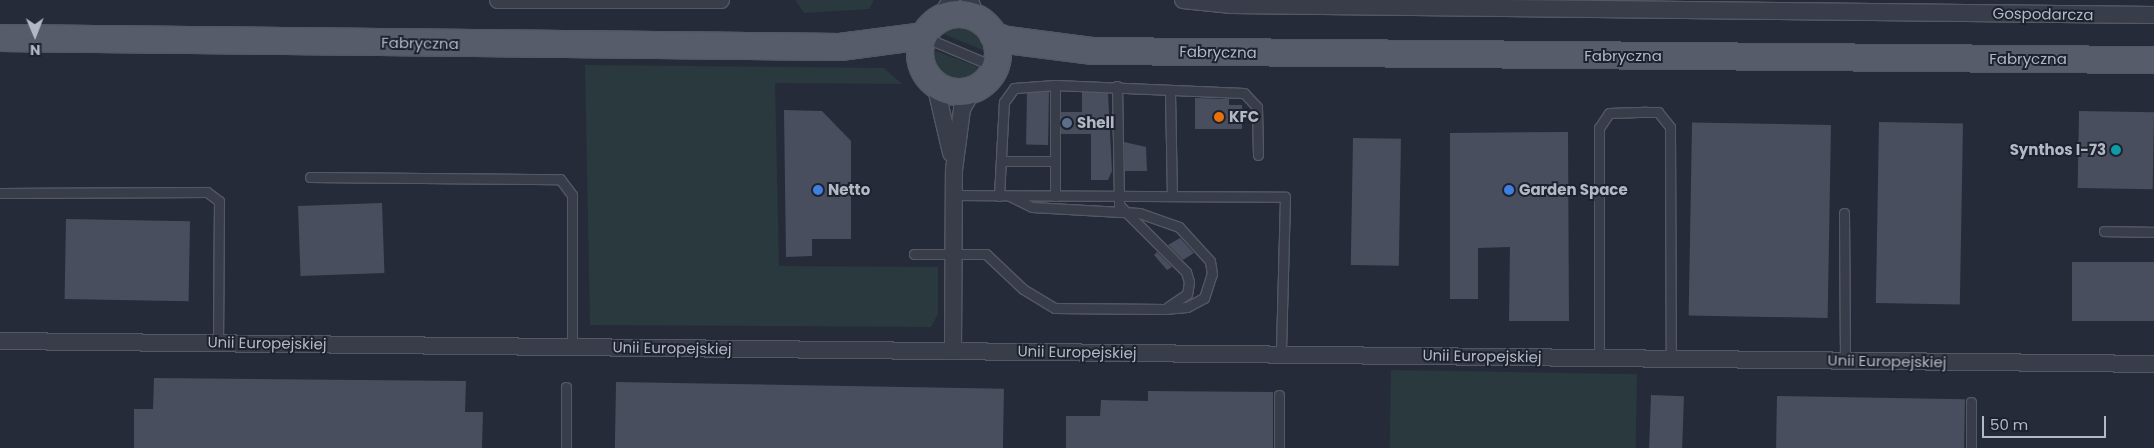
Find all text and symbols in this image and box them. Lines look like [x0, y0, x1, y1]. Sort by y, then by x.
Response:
street label: Gospodarcza [1992, 4, 2094, 24]
north arrow [10, 10, 60, 60]
street label: Fabryczna [381, 33, 459, 53]
text: N [30, 40, 41, 60]
street label: Fabryczna [1179, 42, 1257, 62]
street label: Fabryczna [1584, 47, 1662, 65]
street label: Fabryczna [1989, 50, 2067, 68]
place label: KFC [1229, 108, 1259, 126]
marker: KFC [1213, 111, 1225, 123]
place label: Shell [1077, 114, 1114, 132]
marker: Shell [1061, 117, 1073, 129]
place label: Synthos I-73 [2010, 141, 2106, 159]
marker: Synthos I-73 [2110, 144, 2122, 156]
place label: Netto [828, 181, 870, 199]
place label: Garden Space [1519, 181, 1628, 199]
marker: Netto [812, 184, 824, 196]
marker: Garden Space [1503, 184, 1515, 196]
street label: Unii Europejskiej [207, 333, 327, 353]
street label: Unii Europejskiej [612, 338, 732, 358]
street label: Unii Europejskiej [1017, 342, 1137, 362]
street label: Unii Europejskiej [1422, 346, 1542, 366]
street label: Unii Europejskiej [1827, 351, 1947, 371]
scale bar [1984, 406, 2108, 438]
text: 50 m [1990, 414, 2028, 435]

